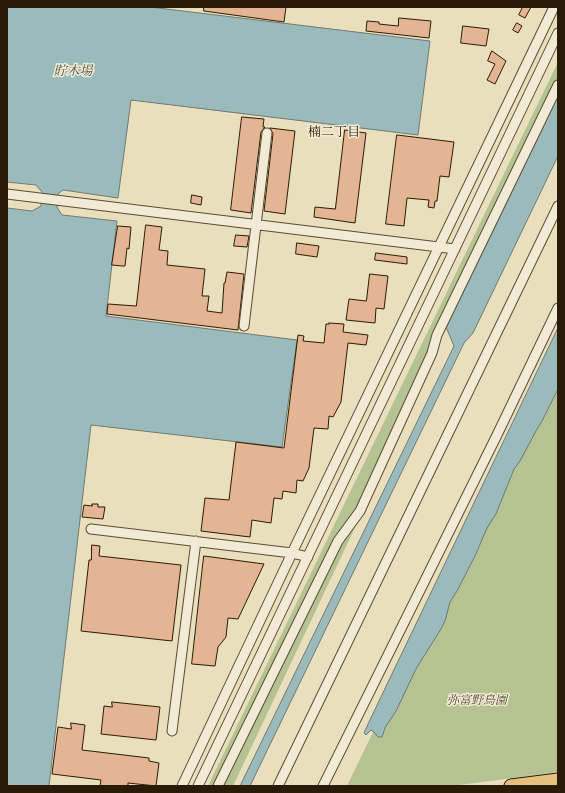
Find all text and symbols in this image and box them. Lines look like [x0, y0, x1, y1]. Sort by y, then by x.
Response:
water label: 貯木場 [54, 64, 92, 80]
district label: 楠二丁目 [308, 125, 360, 141]
park label: 弥富野鳥園 [447, 694, 507, 708]

